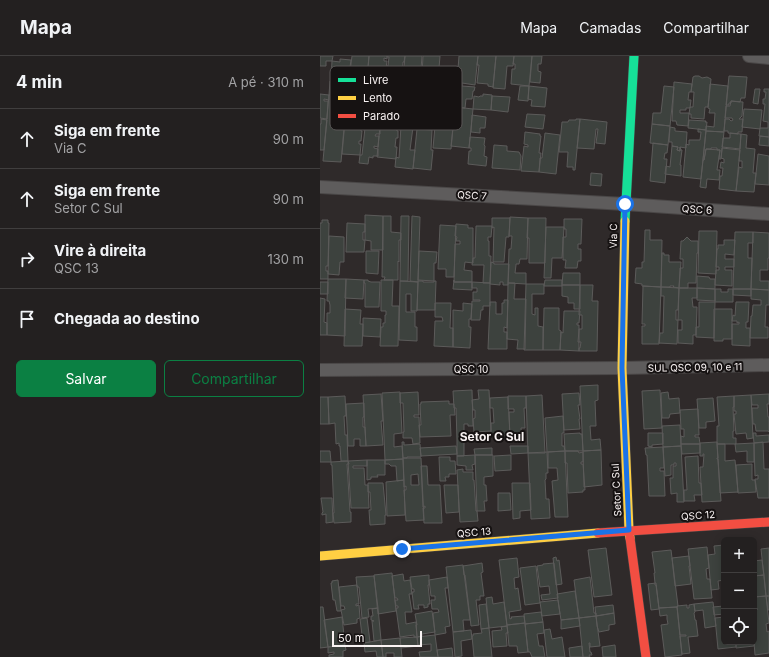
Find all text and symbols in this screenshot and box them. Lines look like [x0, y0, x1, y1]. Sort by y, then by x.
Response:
text: Mapa [20, 16, 72, 39]
text: Mapa [520, 19, 557, 36]
text: Camadas [579, 19, 641, 36]
text: Compartilhar [663, 19, 749, 36]
legend [330, 66, 462, 130]
text: 4 min [16, 72, 62, 92]
text: Livre [363, 73, 388, 87]
text: A pé · 310 m [228, 74, 304, 90]
text: Lento [363, 91, 393, 105]
text: Parado [363, 109, 400, 123]
text: Siga em frente [54, 121, 160, 140]
icon: ahead [16, 128, 38, 150]
text: 90 m [273, 131, 304, 147]
text: Via C [54, 140, 87, 156]
text: Siga em frente [54, 181, 160, 200]
icon: ahead [16, 188, 38, 210]
street label: QSC 7 [457, 188, 488, 202]
text: 90 m [273, 191, 304, 207]
route start [616, 195, 634, 213]
text: Setor C Sul [54, 200, 123, 216]
street label: QSC 6 [681, 202, 713, 216]
street label: Via C [607, 223, 619, 249]
text: Vire à direita [54, 241, 146, 260]
icon: right [16, 248, 38, 270]
text: 130 m [267, 251, 304, 267]
text: QSC 13 [54, 260, 99, 276]
icon: arrive [16, 308, 38, 330]
text: Chegada ao destino [54, 309, 200, 328]
button: Salvar [16, 360, 156, 397]
button: Compartilhar [164, 360, 304, 397]
street label: SUL QSC 09, 10 e 11 [648, 360, 742, 374]
street label: QSC 10 [454, 363, 488, 375]
district label: Setor C Sul [460, 429, 524, 444]
street label: Setor C Sul [609, 463, 623, 517]
street label: QSC 12 [680, 508, 716, 522]
street label: QSC 13 [456, 525, 492, 539]
map controls [721, 537, 757, 645]
button: + [721, 537, 757, 573]
route end [393, 540, 411, 558]
button: − [721, 573, 757, 609]
button: locate [721, 609, 757, 645]
scale bar [332, 629, 422, 648]
text: 50 m [338, 631, 364, 645]

